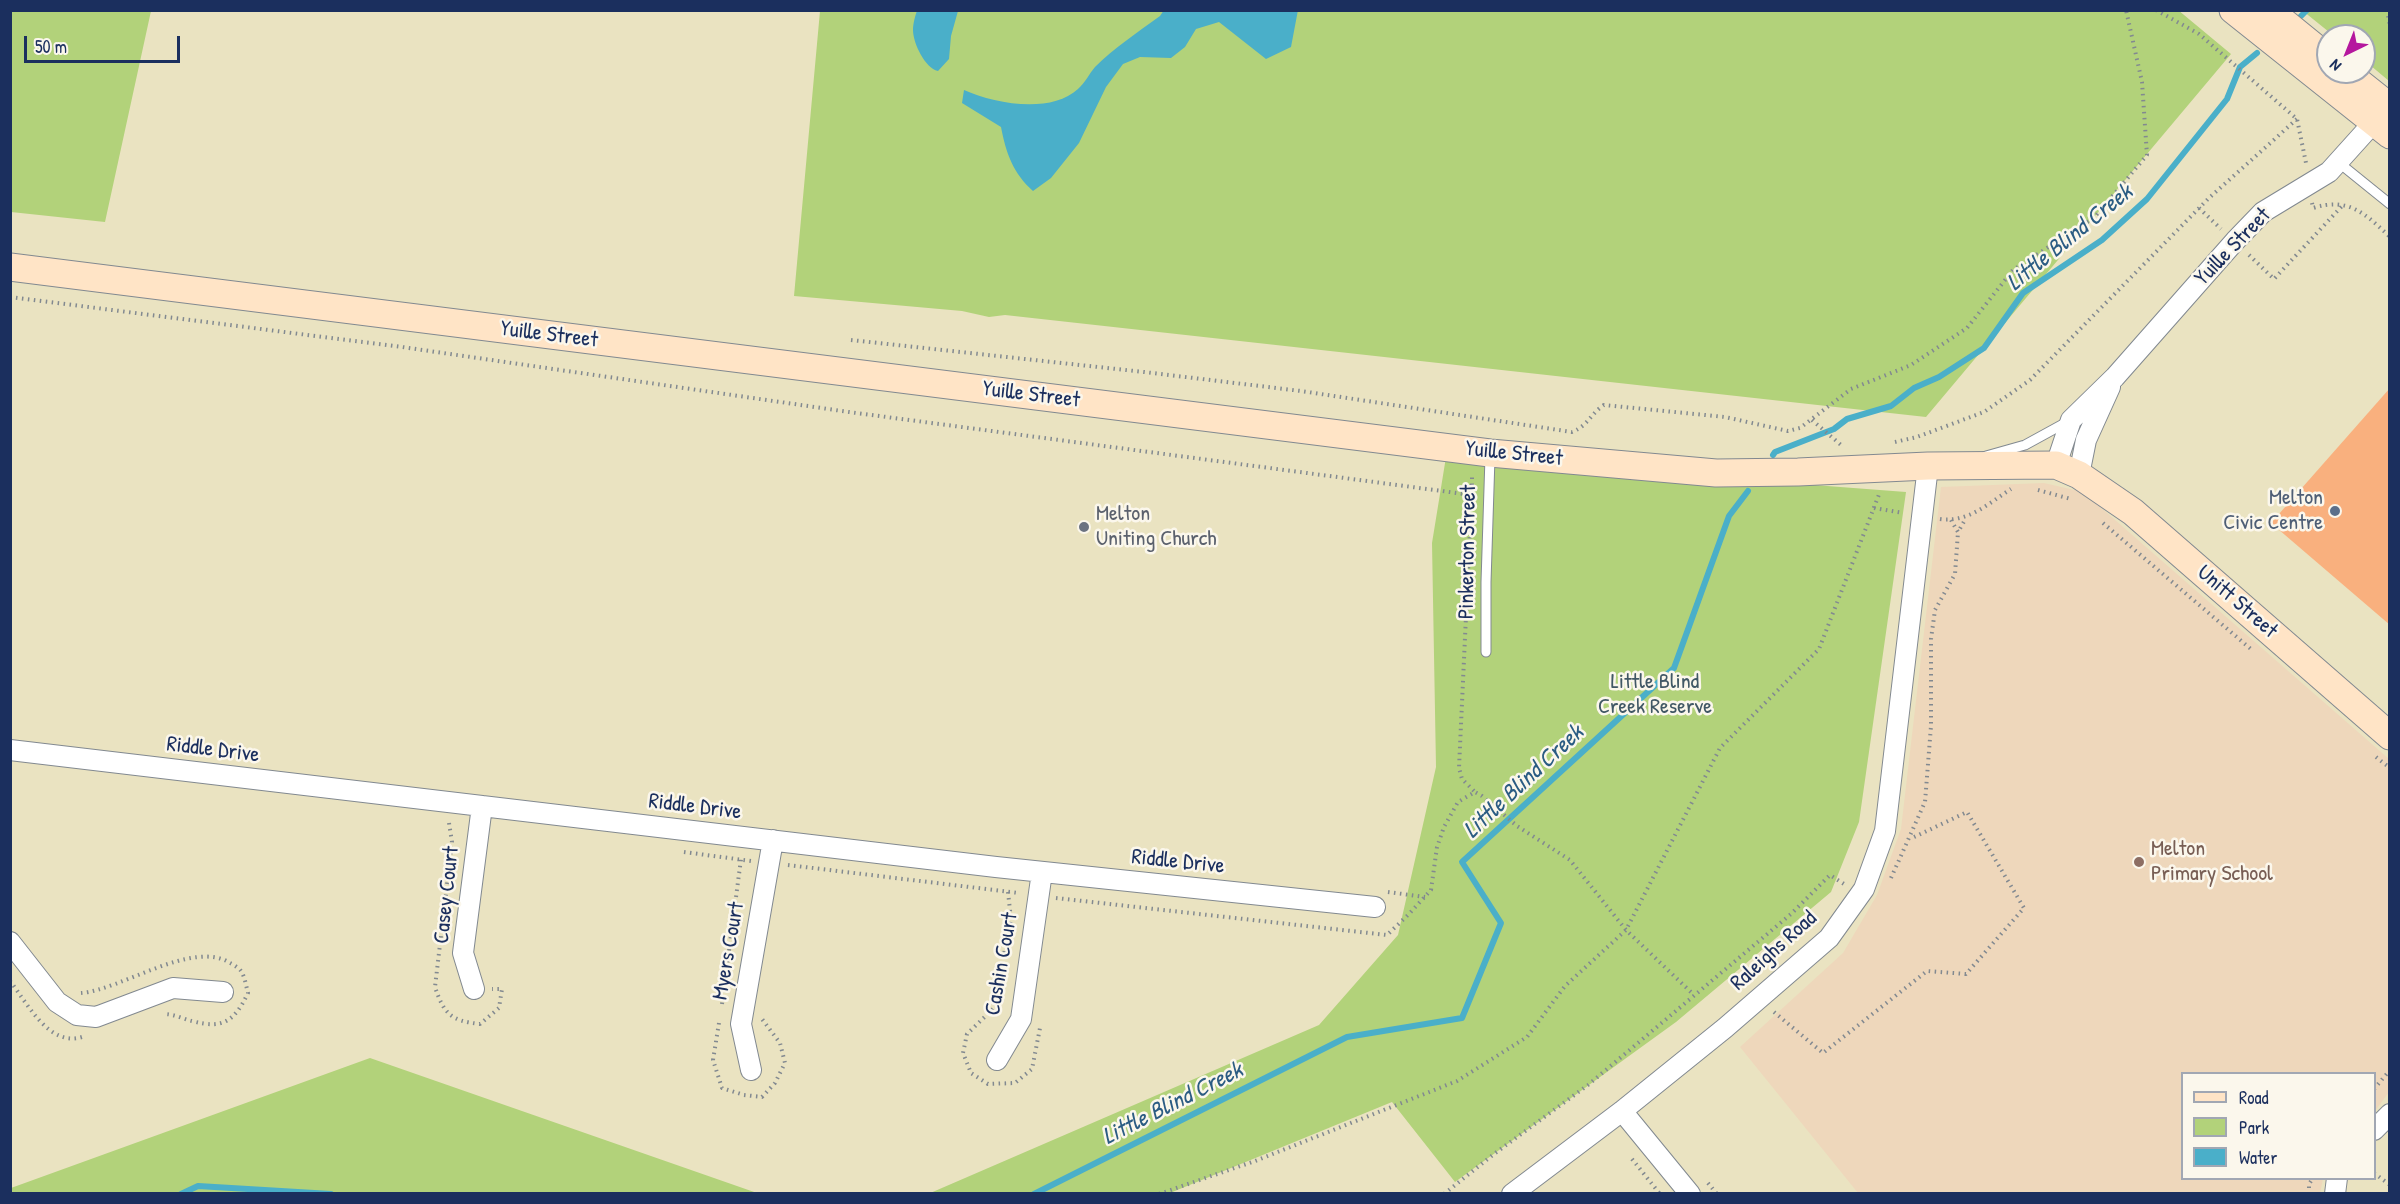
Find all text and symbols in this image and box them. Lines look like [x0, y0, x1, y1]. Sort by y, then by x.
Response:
scale bar [27, 24, 183, 62]
north arrow [2316, 24, 2376, 84]
text: 50 m [35, 34, 67, 59]
text: N [2324, 55, 2346, 77]
water label: Little Blind Creek [2001, 179, 2139, 297]
street label: Yuille Street [2189, 203, 2277, 291]
street label: Yuille Street [499, 316, 599, 354]
street label: Yuille Street [981, 376, 1081, 414]
street label: Yuille Street [1464, 436, 1564, 472]
street label: Pinkerton Street [1454, 485, 1482, 619]
place label: Melton Civic Centre [2223, 485, 2323, 536]
place label: Melton Uniting Church [1096, 501, 1217, 552]
marker: Melton Civic Centre [2328, 504, 2342, 518]
marker: Melton Uniting Church [1077, 520, 1091, 534]
street label: Unitt Street [2191, 560, 2283, 644]
park label: Little Blind Creek Reserve [1598, 669, 1712, 720]
water label: Little Blind Creek [1458, 719, 1590, 845]
street label: Riddle Drive [165, 731, 261, 769]
street label: Riddle Drive [647, 788, 743, 826]
place label: Melton Primary School [2151, 836, 2273, 888]
street label: Riddle Drive [1130, 844, 1226, 880]
street label: Casey Court [429, 845, 465, 945]
marker: Melton Primary School [2132, 855, 2146, 869]
street label: Myers Court [707, 900, 751, 1002]
street label: Raleighs Road [1725, 905, 1823, 997]
street label: Cashin Court [980, 910, 1024, 1018]
water label: Little Blind Creek [1098, 1056, 1248, 1152]
legend [2181, 1072, 2376, 1180]
text: Road [2239, 1085, 2269, 1110]
text: Park [2239, 1115, 2269, 1140]
text: Water [2239, 1145, 2277, 1170]

